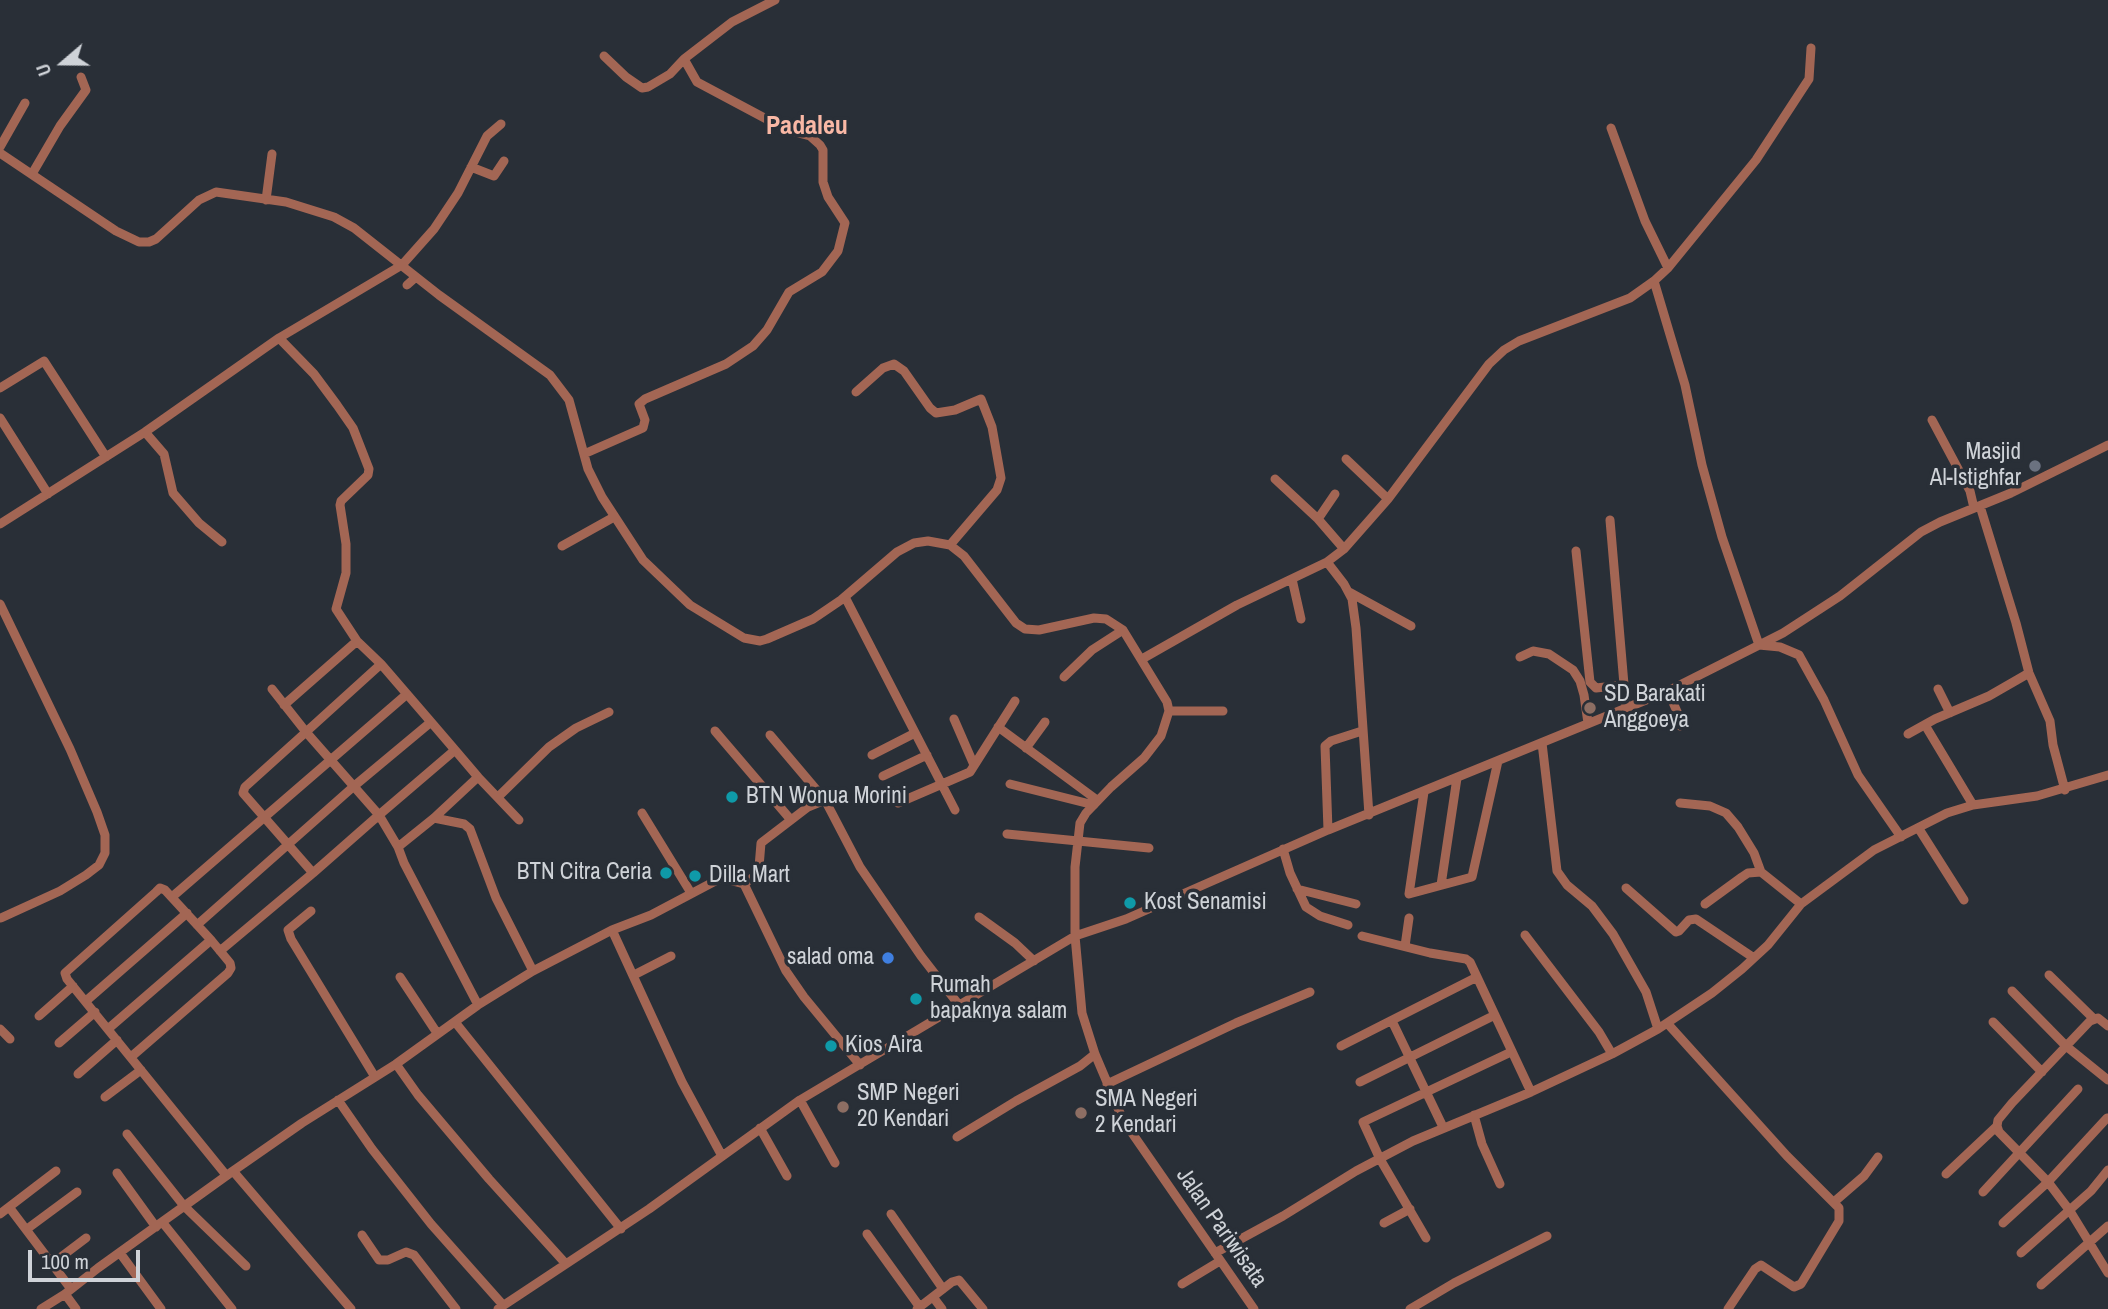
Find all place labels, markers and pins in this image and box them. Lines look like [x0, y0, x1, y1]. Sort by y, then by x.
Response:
place label: Masjid Al-Istighfar [1930, 439, 2021, 493]
marker: Masjid Al-Istighfar [2027, 458, 2043, 474]
place label: SD Barakati Anggoeya [1604, 681, 1706, 735]
marker: SD Barakati Anggoeya [1582, 700, 1598, 716]
place label: BTN Wonua Morini [746, 783, 907, 811]
marker: BTN Wonua Morini [724, 789, 740, 805]
place label: BTN Citra Ceria [517, 859, 652, 887]
place label: Dilla Mart [709, 862, 790, 890]
marker: BTN Citra Ceria [658, 865, 674, 881]
marker: Dilla Mart [687, 868, 703, 884]
place label: Kost Senamisi [1144, 889, 1267, 917]
marker: Kost Senamisi [1122, 895, 1138, 911]
place label: salad oma [787, 944, 874, 972]
marker: salad oma [880, 950, 896, 966]
place label: Rumah bapaknya salam [930, 972, 1067, 1026]
marker: Rumah bapaknya salam [908, 991, 924, 1007]
place label: Kios Aira [845, 1032, 923, 1060]
marker: Kios Aira [823, 1038, 839, 1054]
place label: SMP Negeri 20 Kendari [857, 1080, 960, 1134]
place label: SMA Negeri 2 Kendari [1095, 1086, 1198, 1140]
marker: SMP Negeri 20 Kendari [835, 1099, 851, 1115]
marker: SMA Negeri 2 Kendari [1073, 1105, 1089, 1121]

